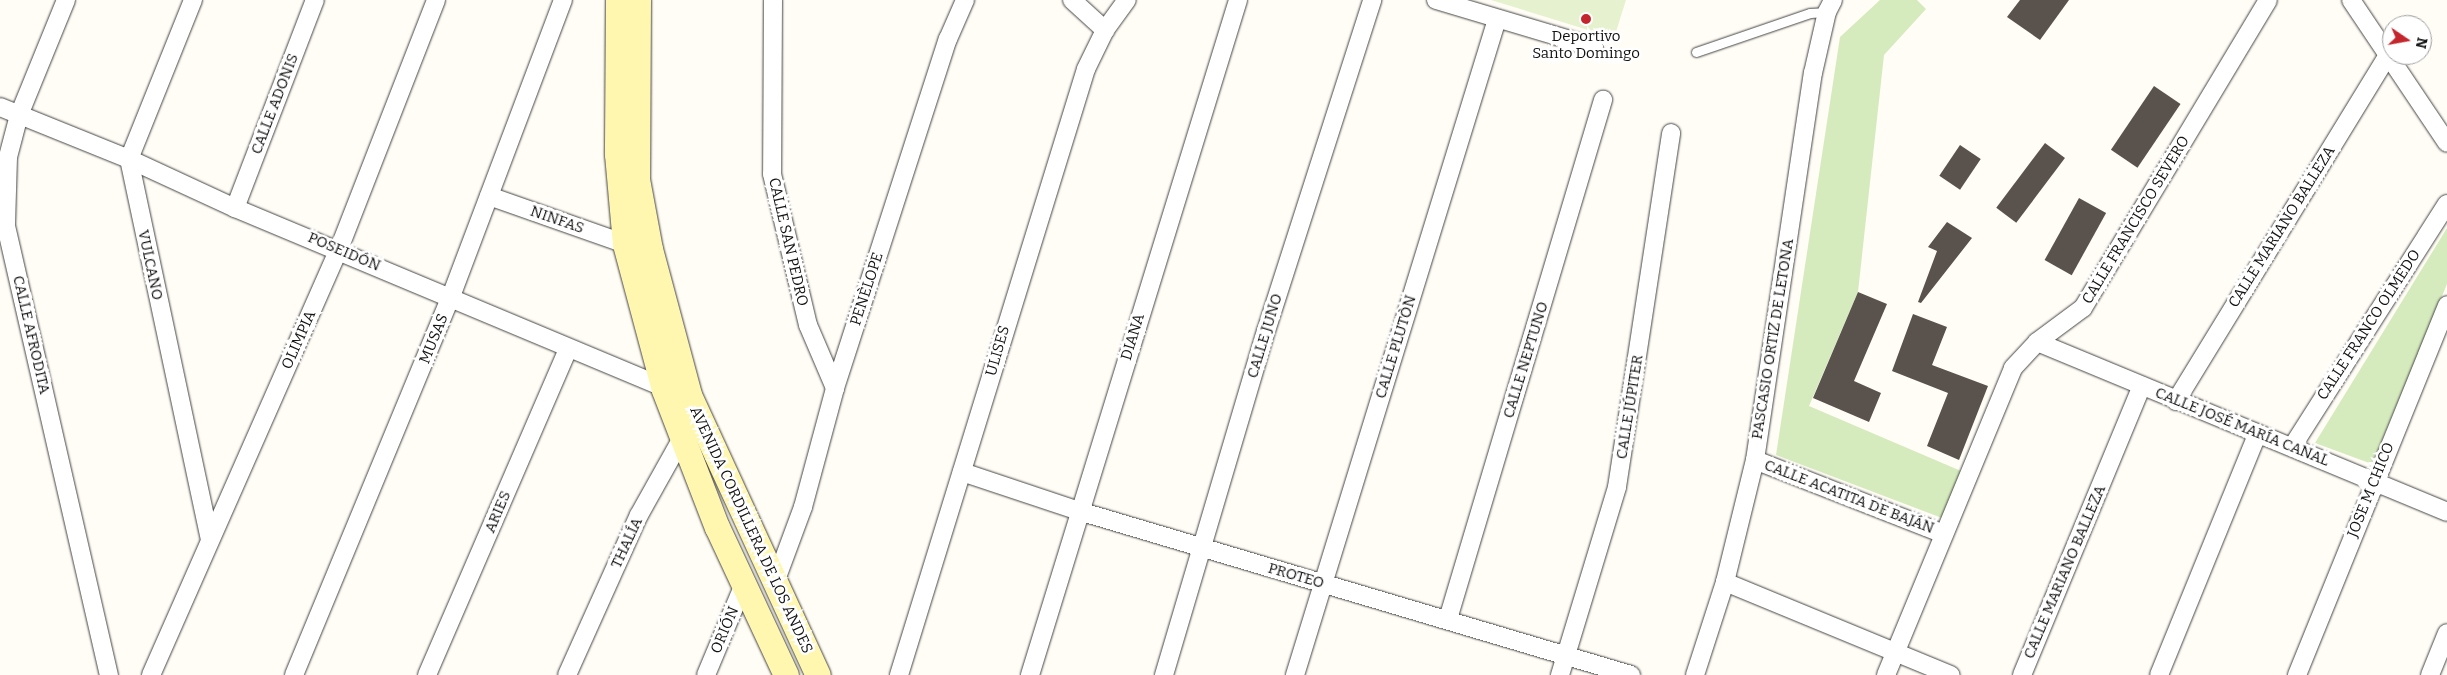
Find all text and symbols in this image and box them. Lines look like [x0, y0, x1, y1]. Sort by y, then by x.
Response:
marker: Deportivo Santo Domingo [1580, 13, 1592, 25]
north arrow [2382, 15, 2432, 65]
place label: Deportivo Santo Domingo [1532, 27, 1640, 62]
text: N [2412, 36, 2431, 50]
street label: CALLE ADONIS [248, 51, 302, 157]
street label: CALLE FRANCISCO SEVERO [2079, 133, 2193, 307]
street label: CALLE MARIANO BALLEZA [2225, 143, 2339, 311]
street label: CALLE SAN PEDRO [764, 176, 812, 308]
street label: NINFAS [528, 202, 586, 238]
street label: VULCANO [134, 228, 166, 302]
street label: POSEIDÓN [305, 229, 383, 275]
street label: PASCASIO ORTIZ DE LETONA [1748, 237, 1798, 441]
street label: CALLE FRANCO OLMEDO [2314, 246, 2424, 404]
street label: PENÈLOPE [847, 250, 887, 328]
street label: CALLE AFRODITA [9, 274, 53, 396]
street label: CALLE JUNO [1244, 292, 1286, 380]
street label: CALLE PLUTÒN [1372, 293, 1420, 401]
street label: CALLE NEPTUNO [1500, 300, 1552, 420]
street label: OLIMPIA [278, 308, 320, 372]
street label: MUSAS [416, 311, 452, 367]
street label: DIANA [1117, 311, 1149, 363]
street label: ULISES [982, 324, 1014, 378]
street label: CALLE JÚPITER [1613, 354, 1647, 460]
street label: CALLE JOSÉ MARÍA CANAL [2152, 384, 2332, 470]
street label: AVENIDA CORDILLERA DE LOS ANDES [686, 404, 816, 656]
street label: JOSE M CHICO [2344, 440, 2398, 540]
street label: CALLE ACATITA DE BAJÁN [1762, 456, 1936, 538]
street label: CALLE MARIANO BALLEZA [2020, 482, 2110, 662]
street label: ARIES [481, 488, 515, 536]
street label: THALÍA [607, 515, 647, 571]
street label: PROTEO [1266, 559, 1326, 593]
street label: ORIÓN [707, 604, 743, 656]

